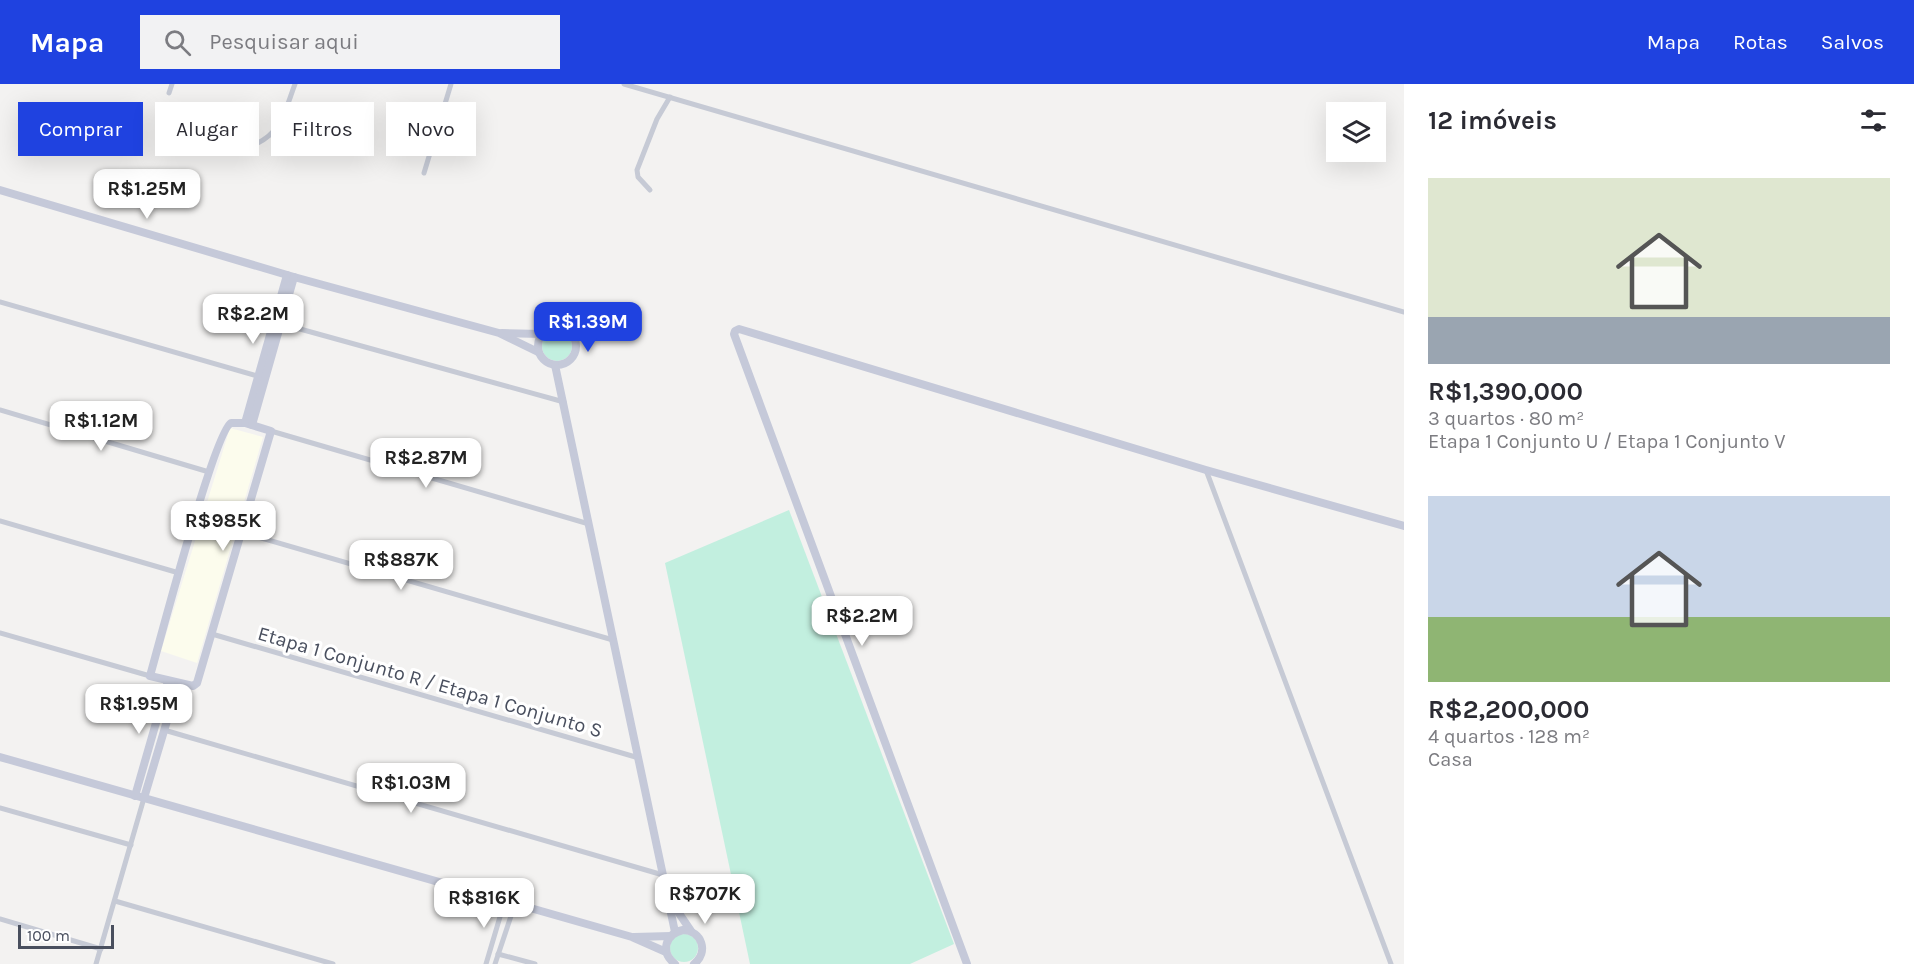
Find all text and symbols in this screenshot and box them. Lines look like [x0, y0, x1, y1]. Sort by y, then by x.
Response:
search box [140, 15, 560, 69]
text: Mapa [30, 26, 104, 59]
icon: search [161, 26, 194, 59]
text: Pesquisar aqui [209, 29, 359, 55]
text: Mapa [1647, 30, 1700, 54]
text: Rotas [1733, 30, 1788, 54]
text: Salvos [1821, 30, 1884, 54]
chip: Comprar [18, 102, 143, 156]
chip: Alugar [155, 102, 259, 156]
chip: Filtros [271, 102, 374, 156]
chip: Novo [386, 102, 476, 156]
map controls [1326, 102, 1386, 162]
button: layers [1326, 102, 1386, 162]
icon: filters [1857, 104, 1890, 137]
text: 12 imóveis [1428, 105, 1557, 136]
pin: R$1.25M [92, 169, 202, 220]
text: R$1.25M [107, 177, 187, 200]
icon: home [1605, 217, 1713, 325]
pin: R$2.2M [204, 294, 302, 345]
text: R$2.2M [217, 302, 289, 325]
pin: R$1.39M [533, 302, 643, 353]
text: R$1.39M [548, 310, 628, 333]
text: R$1,390,000 [1428, 376, 1583, 407]
pin: R$1.12M [46, 401, 156, 452]
text: 3 quartos · 80 m² [1428, 407, 1584, 430]
text: R$1.12M [64, 409, 138, 432]
text: Etapa 1 Conjunto U / Etapa 1 Conjunto V [1428, 430, 1785, 453]
pin: R$2.87M [371, 438, 481, 489]
text: R$2.87M [384, 446, 468, 469]
pin: R$985K [174, 501, 272, 552]
text: R$985K [185, 509, 261, 532]
icon: home [1605, 535, 1713, 643]
pin: R$887K [352, 540, 450, 591]
text: R$887K [363, 548, 439, 571]
pin: R$2.2M [813, 596, 911, 647]
text: R$2.2M [826, 604, 898, 627]
street label: Etapa 1 Conjunto R / Etapa 1 Conjunto S [255, 622, 605, 742]
pin: R$1.95M [84, 684, 194, 735]
text: R$1.95M [99, 692, 179, 715]
text: R$2,200,000 [1428, 694, 1590, 725]
text: 4 quartos · 128 m² [1428, 725, 1590, 748]
text: Casa [1428, 748, 1473, 771]
pin: R$1.03M [356, 763, 466, 814]
text: R$1.03M [371, 771, 451, 794]
pin: R$707K [656, 874, 754, 925]
pin: R$816K [435, 878, 533, 929]
text: R$707K [669, 882, 741, 905]
text: R$816K [448, 886, 520, 909]
scale bar [18, 922, 114, 950]
text: 100 m [27, 926, 70, 945]

